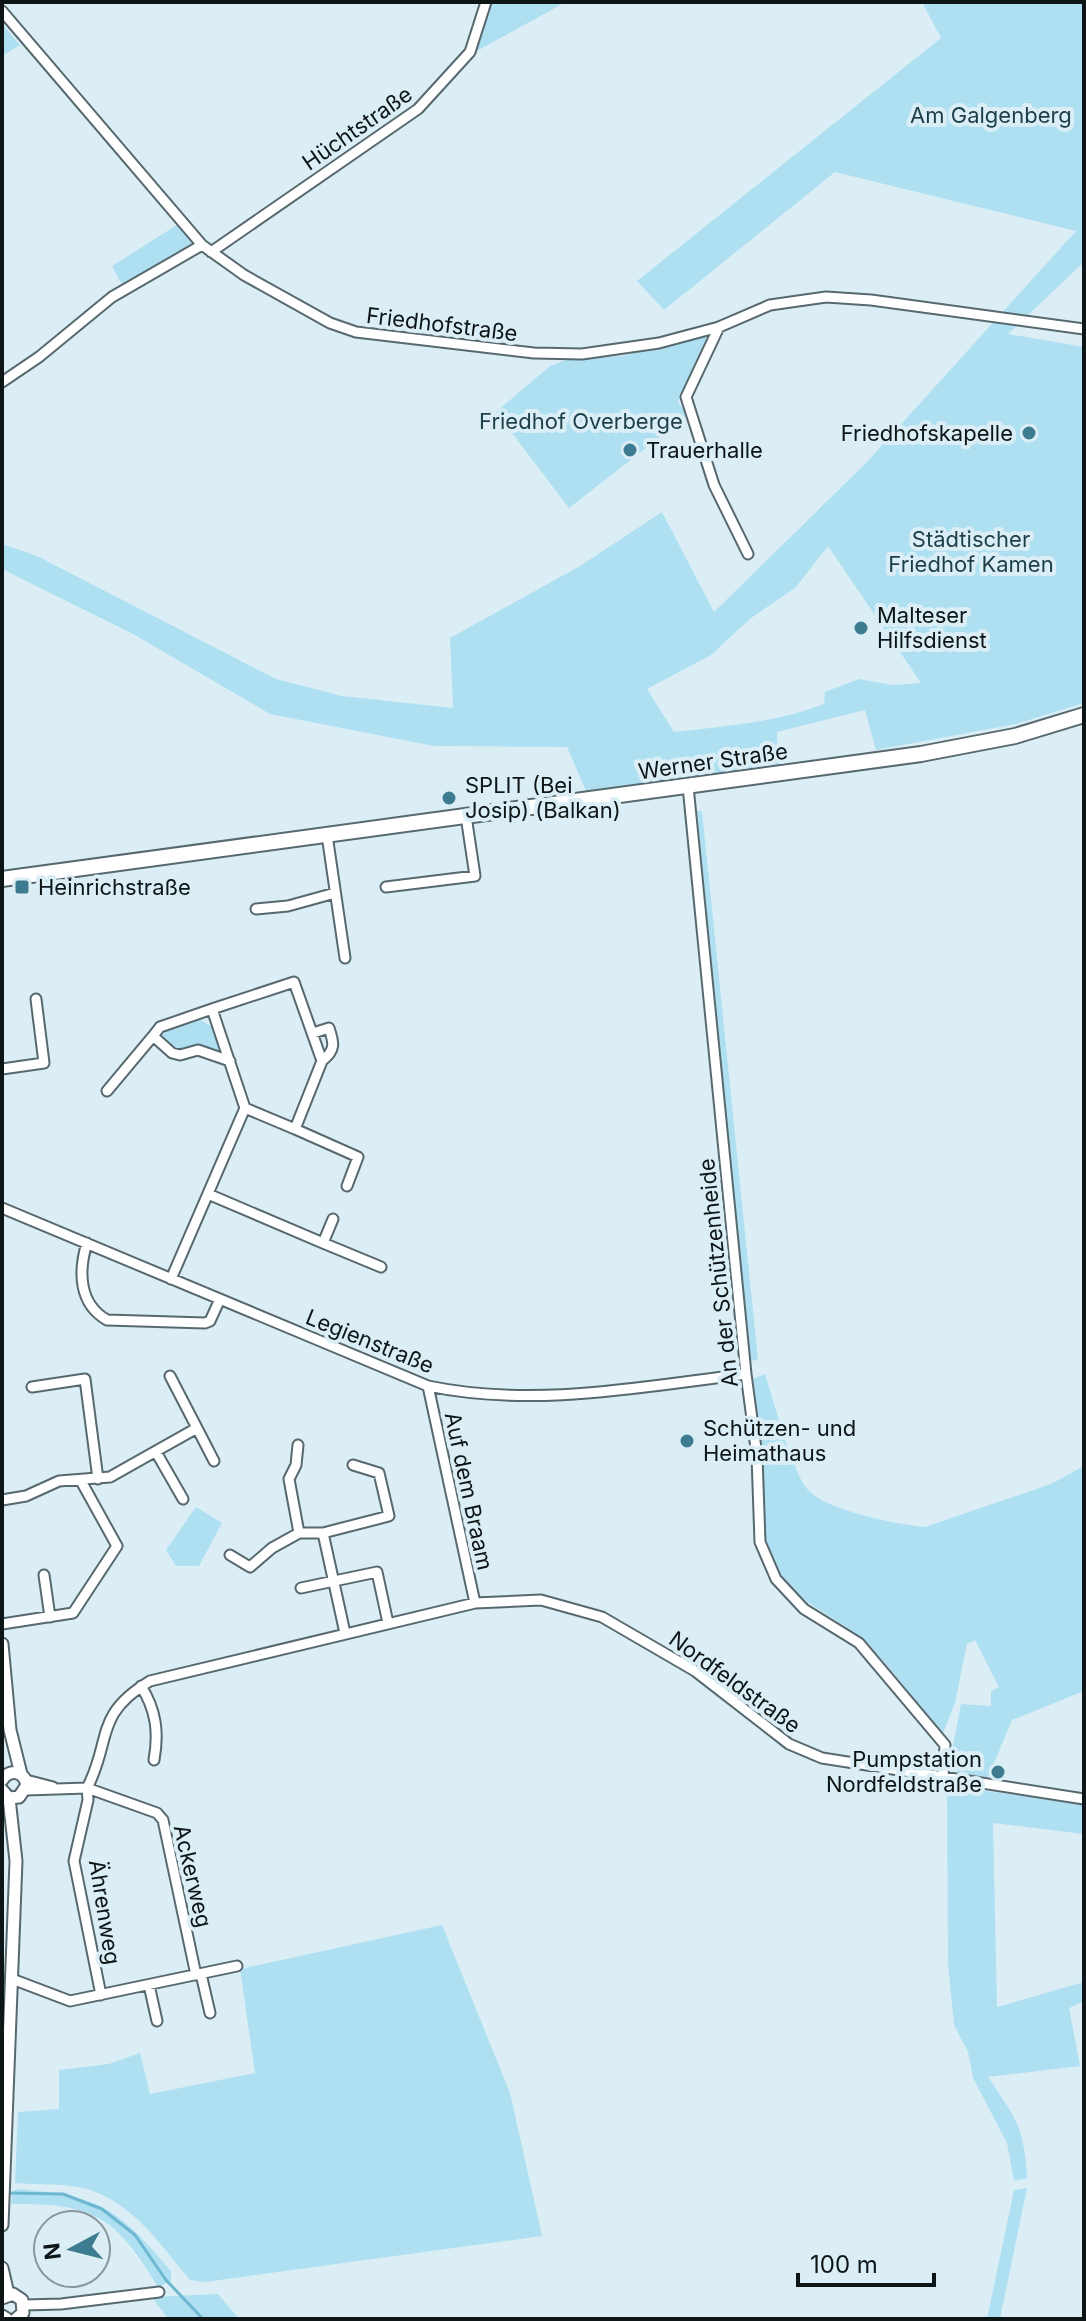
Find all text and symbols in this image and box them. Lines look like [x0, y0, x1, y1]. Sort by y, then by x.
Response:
street label: Hüchtstraße [297, 81, 417, 175]
park label: Am Galgenberg [910, 102, 1072, 128]
street label: Friedhofstraße [365, 302, 519, 346]
park label: Friedhof Overberge [479, 408, 683, 434]
place label: Friedhofskapelle [841, 420, 1013, 446]
marker: Friedhofskapelle [1020, 424, 1038, 442]
place label: Trauerhalle [646, 437, 763, 463]
marker: Trauerhalle [621, 441, 639, 459]
park label: Städtischer Friedhof Kamen [888, 526, 1054, 577]
place label: Malteser Hilfsdienst [877, 602, 987, 653]
marker: Malteser Hilfsdienst [852, 619, 870, 637]
street label: Werner Straße [637, 738, 789, 784]
place label: SPLIT (Bei Josip) (Balkan) [465, 772, 621, 823]
marker: SPLIT (Bei Josip) (Balkan) [440, 789, 458, 807]
place label: Heinrichstraße [38, 874, 191, 900]
marker: Heinrichstraße [13, 878, 31, 896]
street label: An der Schützenheide [693, 1157, 743, 1389]
street label: Legienstraße [302, 1304, 438, 1378]
street label: Auf dem Braam [440, 1410, 498, 1572]
place label: Schützen- und Heimathaus [703, 1415, 856, 1466]
marker: Schützen- und Heimathaus [678, 1432, 696, 1450]
street label: Nordfeldstraße [664, 1626, 806, 1738]
place label: Pumpstation Nordfeldstraße [826, 1746, 982, 1797]
marker: Pumpstation Nordfeldstraße [989, 1763, 1007, 1781]
street label: Ackerweg [169, 1822, 217, 1930]
street label: Ährenweg [84, 1858, 126, 1966]
north arrow [32, 2209, 112, 2289]
scale bar [798, 2237, 934, 2287]
text: N [38, 2242, 66, 2261]
text: 100 m [810, 2250, 878, 2279]

